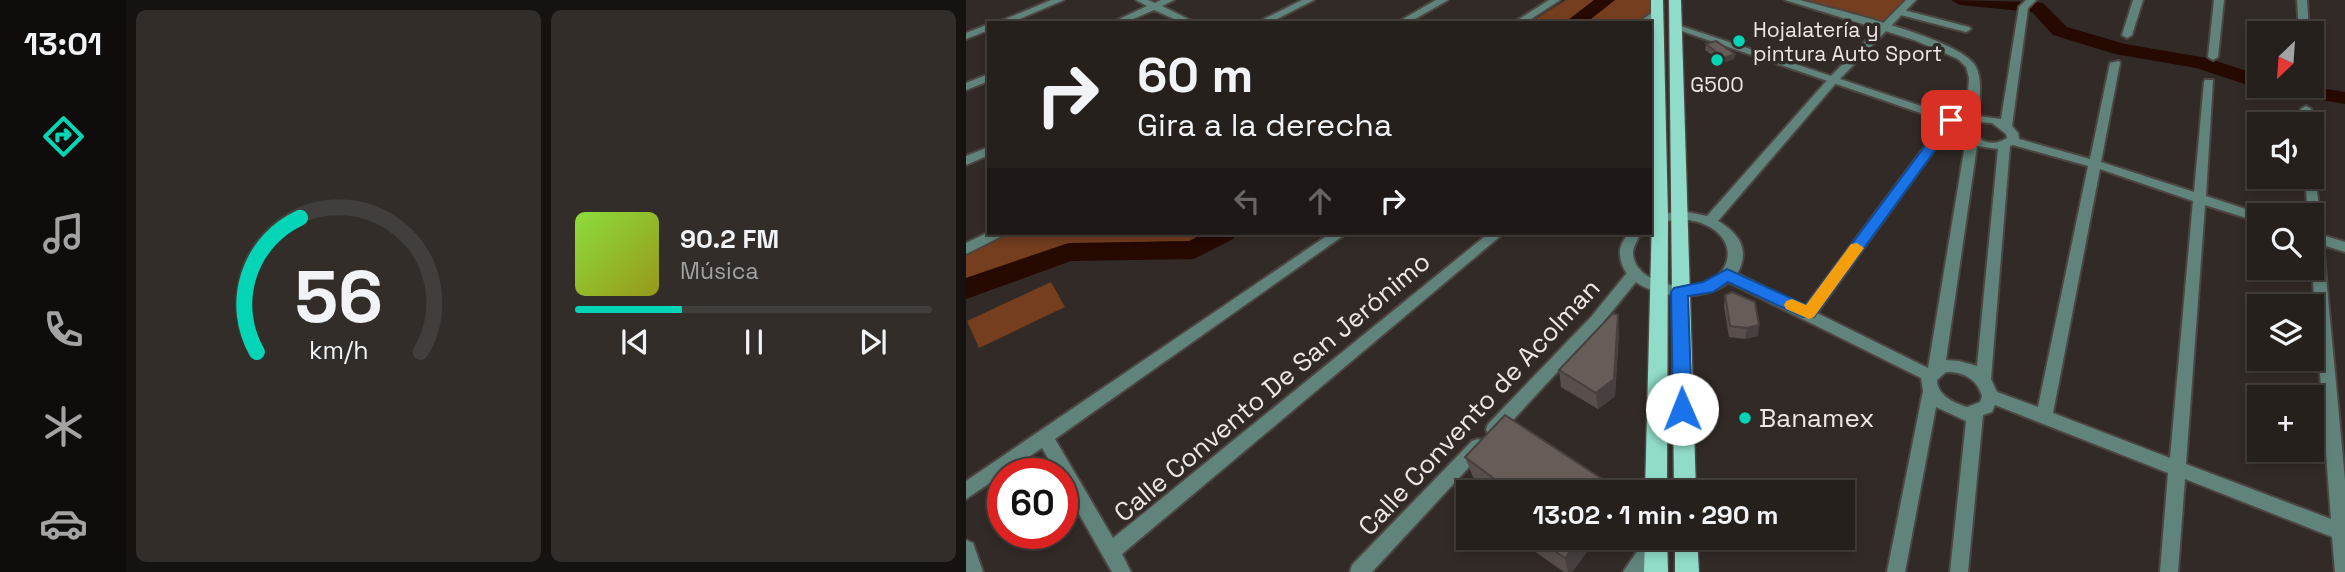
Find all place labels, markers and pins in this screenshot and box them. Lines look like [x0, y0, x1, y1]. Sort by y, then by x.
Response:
place label: Hojalatería y pintura Auto Sport [1753, 16, 1942, 67]
marker: Hojalatería y pintura Auto Sport [1731, 33, 1747, 49]
marker: G500 [1709, 52, 1725, 68]
place label: G500 [1690, 71, 1744, 98]
pin [1921, 90, 1981, 150]
place label: Banamex [1759, 401, 1874, 435]
marker: Banamex [1737, 410, 1753, 426]

